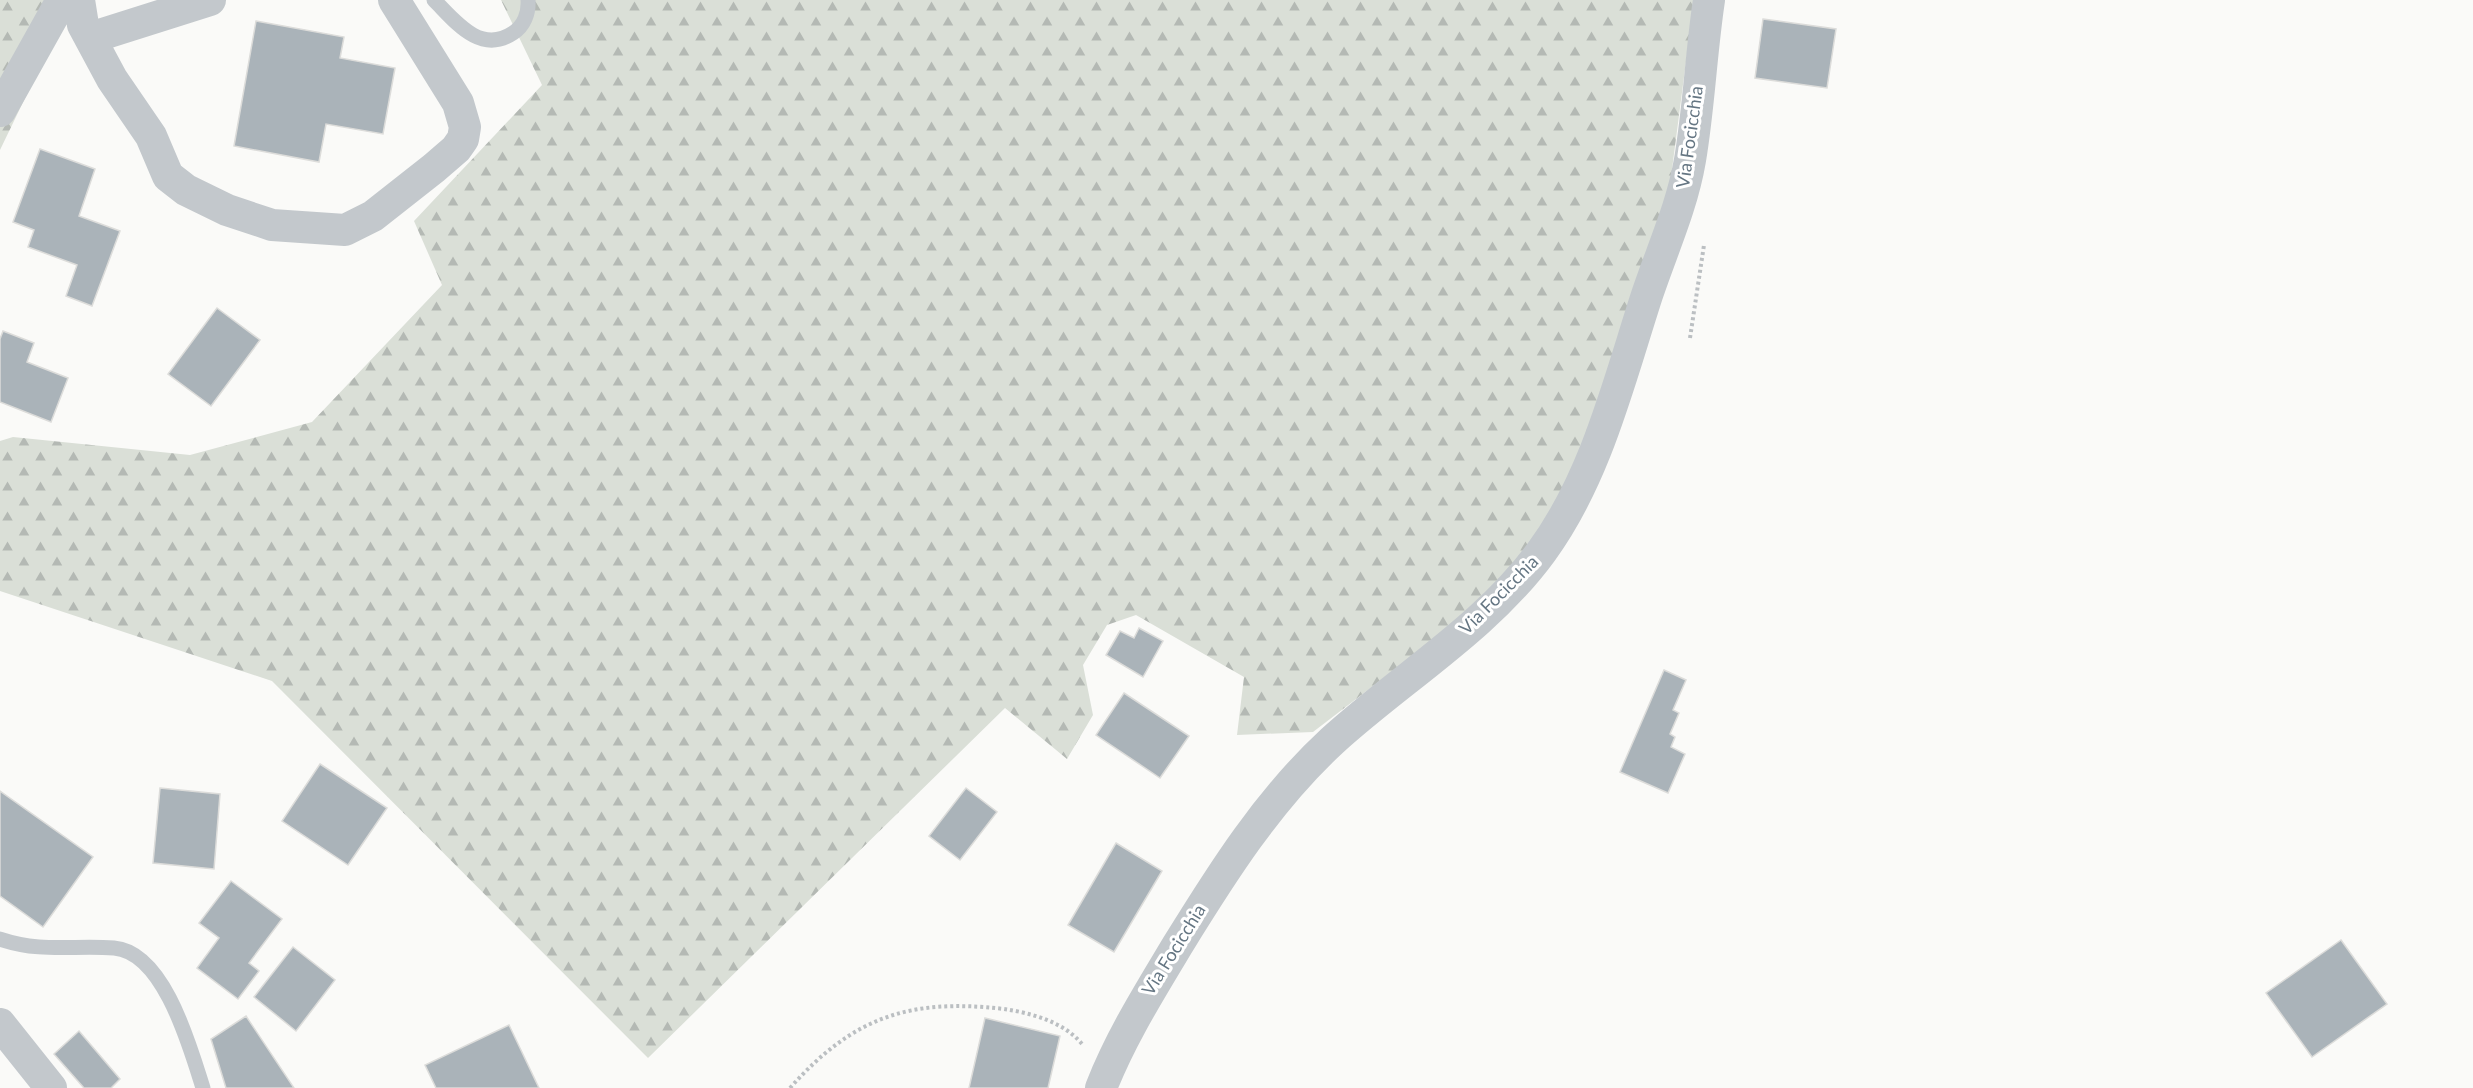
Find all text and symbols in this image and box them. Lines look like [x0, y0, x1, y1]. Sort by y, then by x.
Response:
street label: Via Focicchia [1671, 84, 1707, 189]
street label: Via Focicchia [1454, 550, 1542, 638]
street label: Via Focicchia [1137, 900, 1210, 999]

